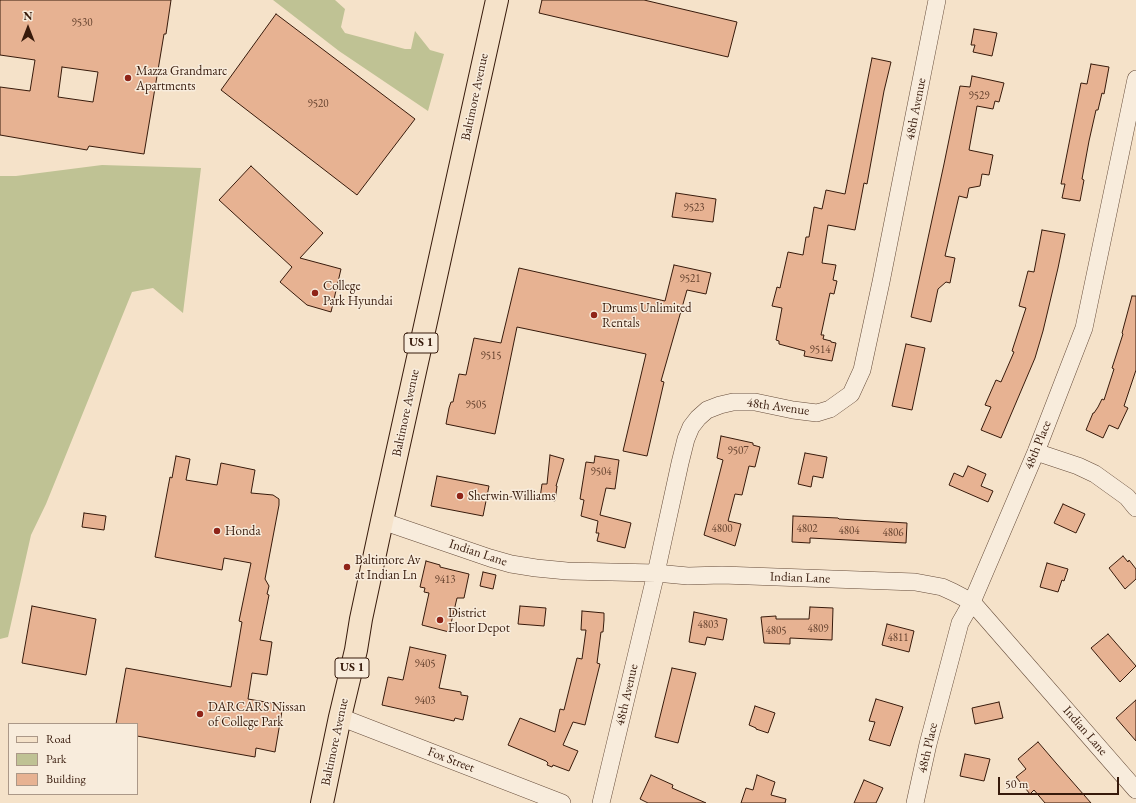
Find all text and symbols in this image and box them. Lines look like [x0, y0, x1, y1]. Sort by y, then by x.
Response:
north arrow [8, 8, 48, 48]
text: N [24, 9, 32, 23]
house number: 9530 [71, 16, 93, 30]
street label: Baltimore Avenue [458, 52, 492, 142]
place label: Mazza Grandmarc Apartments [136, 63, 227, 94]
marker: Mazza Grandmarc Apartments [123, 73, 133, 83]
street label: 48th Avenue [902, 77, 930, 141]
house number: 9529 [968, 89, 990, 103]
house number: 9520 [307, 97, 329, 111]
house number: 9523 [683, 201, 705, 215]
house number: 9521 [679, 272, 701, 286]
place label: College Park Hyundai [323, 278, 393, 309]
marker: College Park Hyundai [310, 288, 320, 298]
place label: Drums Unlimited Rentals [602, 300, 692, 331]
marker: Drums Unlimited Rentals [589, 310, 599, 320]
road number: US 1 [404, 333, 438, 353]
house number: 9514 [809, 343, 831, 357]
house number: 9515 [480, 349, 502, 363]
street label: Baltimore Avenue [389, 368, 423, 458]
street label: 48th Avenue [746, 395, 810, 419]
house number: 9505 [465, 398, 487, 412]
street label: 48th Place [1021, 418, 1055, 472]
house number: 9507 [727, 444, 749, 458]
house number: 9504 [590, 465, 612, 479]
place label: Sherwin-Williams [468, 488, 556, 504]
marker: Sherwin-Williams [455, 491, 465, 501]
house number: 4800 [711, 522, 733, 536]
house number: 4802 [796, 522, 818, 536]
place label: Honda [225, 523, 261, 539]
house number: 4804 [838, 524, 860, 538]
marker: Honda [212, 526, 222, 536]
house number: 4806 [882, 526, 904, 540]
street label: Indian Lane [447, 536, 509, 570]
place label: Baltimore Av at Indian Ln [355, 552, 421, 583]
marker: Baltimore Av at Indian Ln [342, 562, 352, 572]
street label: Indian Lane [770, 569, 830, 587]
house number: 9413 [434, 573, 456, 587]
place label: District Floor Depot [448, 605, 510, 636]
marker: District Floor Depot [435, 615, 445, 625]
house number: 4803 [697, 618, 719, 632]
house number: 4809 [807, 622, 829, 636]
house number: 4805 [765, 624, 787, 638]
house number: 4811 [887, 631, 909, 645]
house number: 9405 [414, 657, 436, 671]
road number: US 1 [335, 658, 369, 678]
street label: 48th Avenue [612, 662, 642, 728]
house number: 9403 [414, 694, 436, 708]
street label: Baltimore Avenue [318, 697, 352, 787]
place label: DARCARS Nissan of College Park [208, 699, 306, 730]
street label: Indian Lane [1059, 703, 1111, 759]
marker: DARCARS Nissan of College Park [195, 709, 205, 719]
street label: 48th Place [915, 721, 941, 775]
legend [8, 723, 138, 795]
text: Road [46, 731, 71, 747]
street label: Fox Street [425, 744, 477, 776]
text: Park [46, 751, 66, 767]
scale bar [1000, 769, 1121, 795]
text: Building [46, 771, 86, 787]
text: 50 m [1005, 776, 1028, 792]

